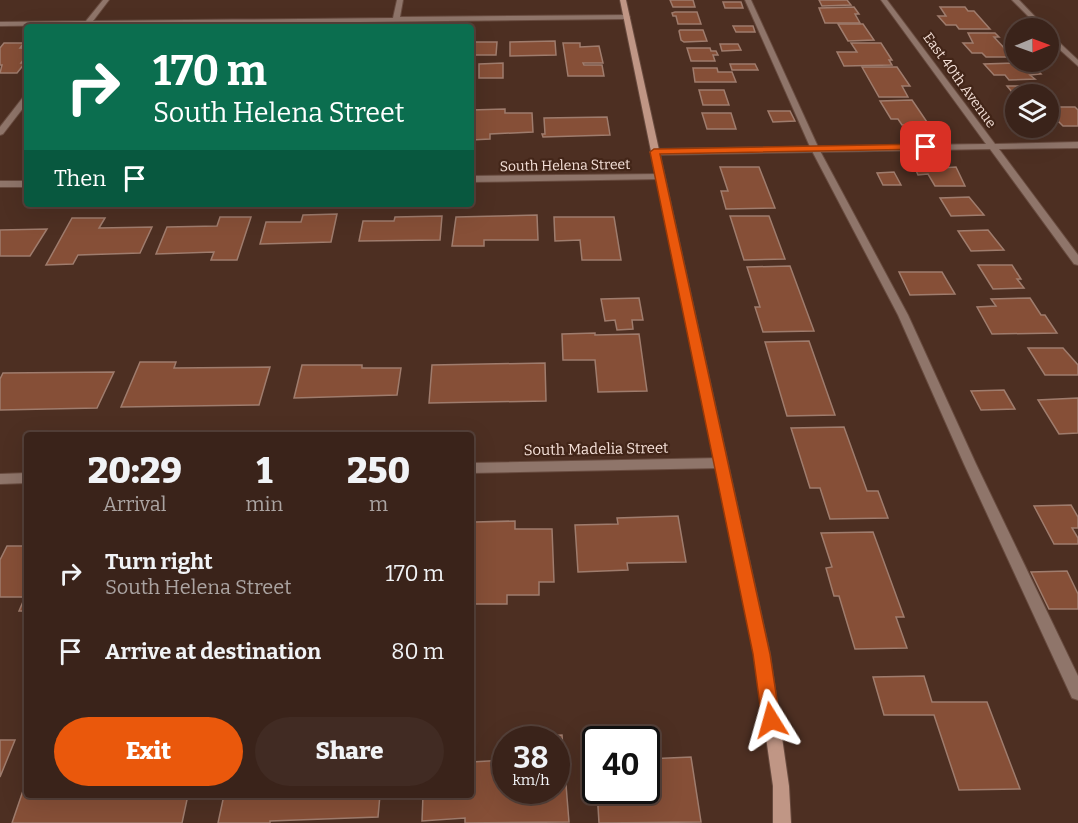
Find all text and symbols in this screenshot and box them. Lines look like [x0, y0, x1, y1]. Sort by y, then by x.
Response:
north arrow [1005, 18, 1059, 72]
map controls [1005, 18, 1059, 138]
street label: East 40th Avenue [919, 29, 1000, 131]
text: 170 m [153, 46, 267, 96]
icon: right [54, 48, 132, 126]
button: layers [1005, 84, 1059, 138]
text: South Helena Street [153, 97, 405, 129]
pin [900, 121, 951, 172]
icon: arrive [909, 130, 942, 163]
street label: South Helena Street [500, 156, 630, 175]
icon: arrive [118, 162, 151, 195]
text: Then [54, 165, 106, 192]
street label: South Madelia Street [523, 439, 669, 459]
text: 20:29 [88, 449, 182, 493]
text: 1 [256, 449, 272, 493]
text: 250 [347, 449, 410, 493]
text: Arrival [103, 492, 166, 516]
text: min [246, 492, 283, 516]
text: m [369, 492, 388, 516]
text: Turn right [105, 548, 213, 575]
icon: right [54, 557, 87, 590]
text: 170 m [385, 560, 444, 587]
text: South Helena Street [105, 575, 291, 599]
icon: arrive [54, 635, 87, 668]
text: Arrive at destination [105, 638, 321, 665]
text: 80 m [391, 638, 444, 665]
position arrow [739, 688, 803, 752]
button: Exit [54, 717, 243, 786]
button: Share [255, 717, 444, 786]
speed limit sign: 40 [582, 726, 660, 804]
text: 38 [513, 740, 549, 776]
text: km/h [512, 771, 550, 789]

